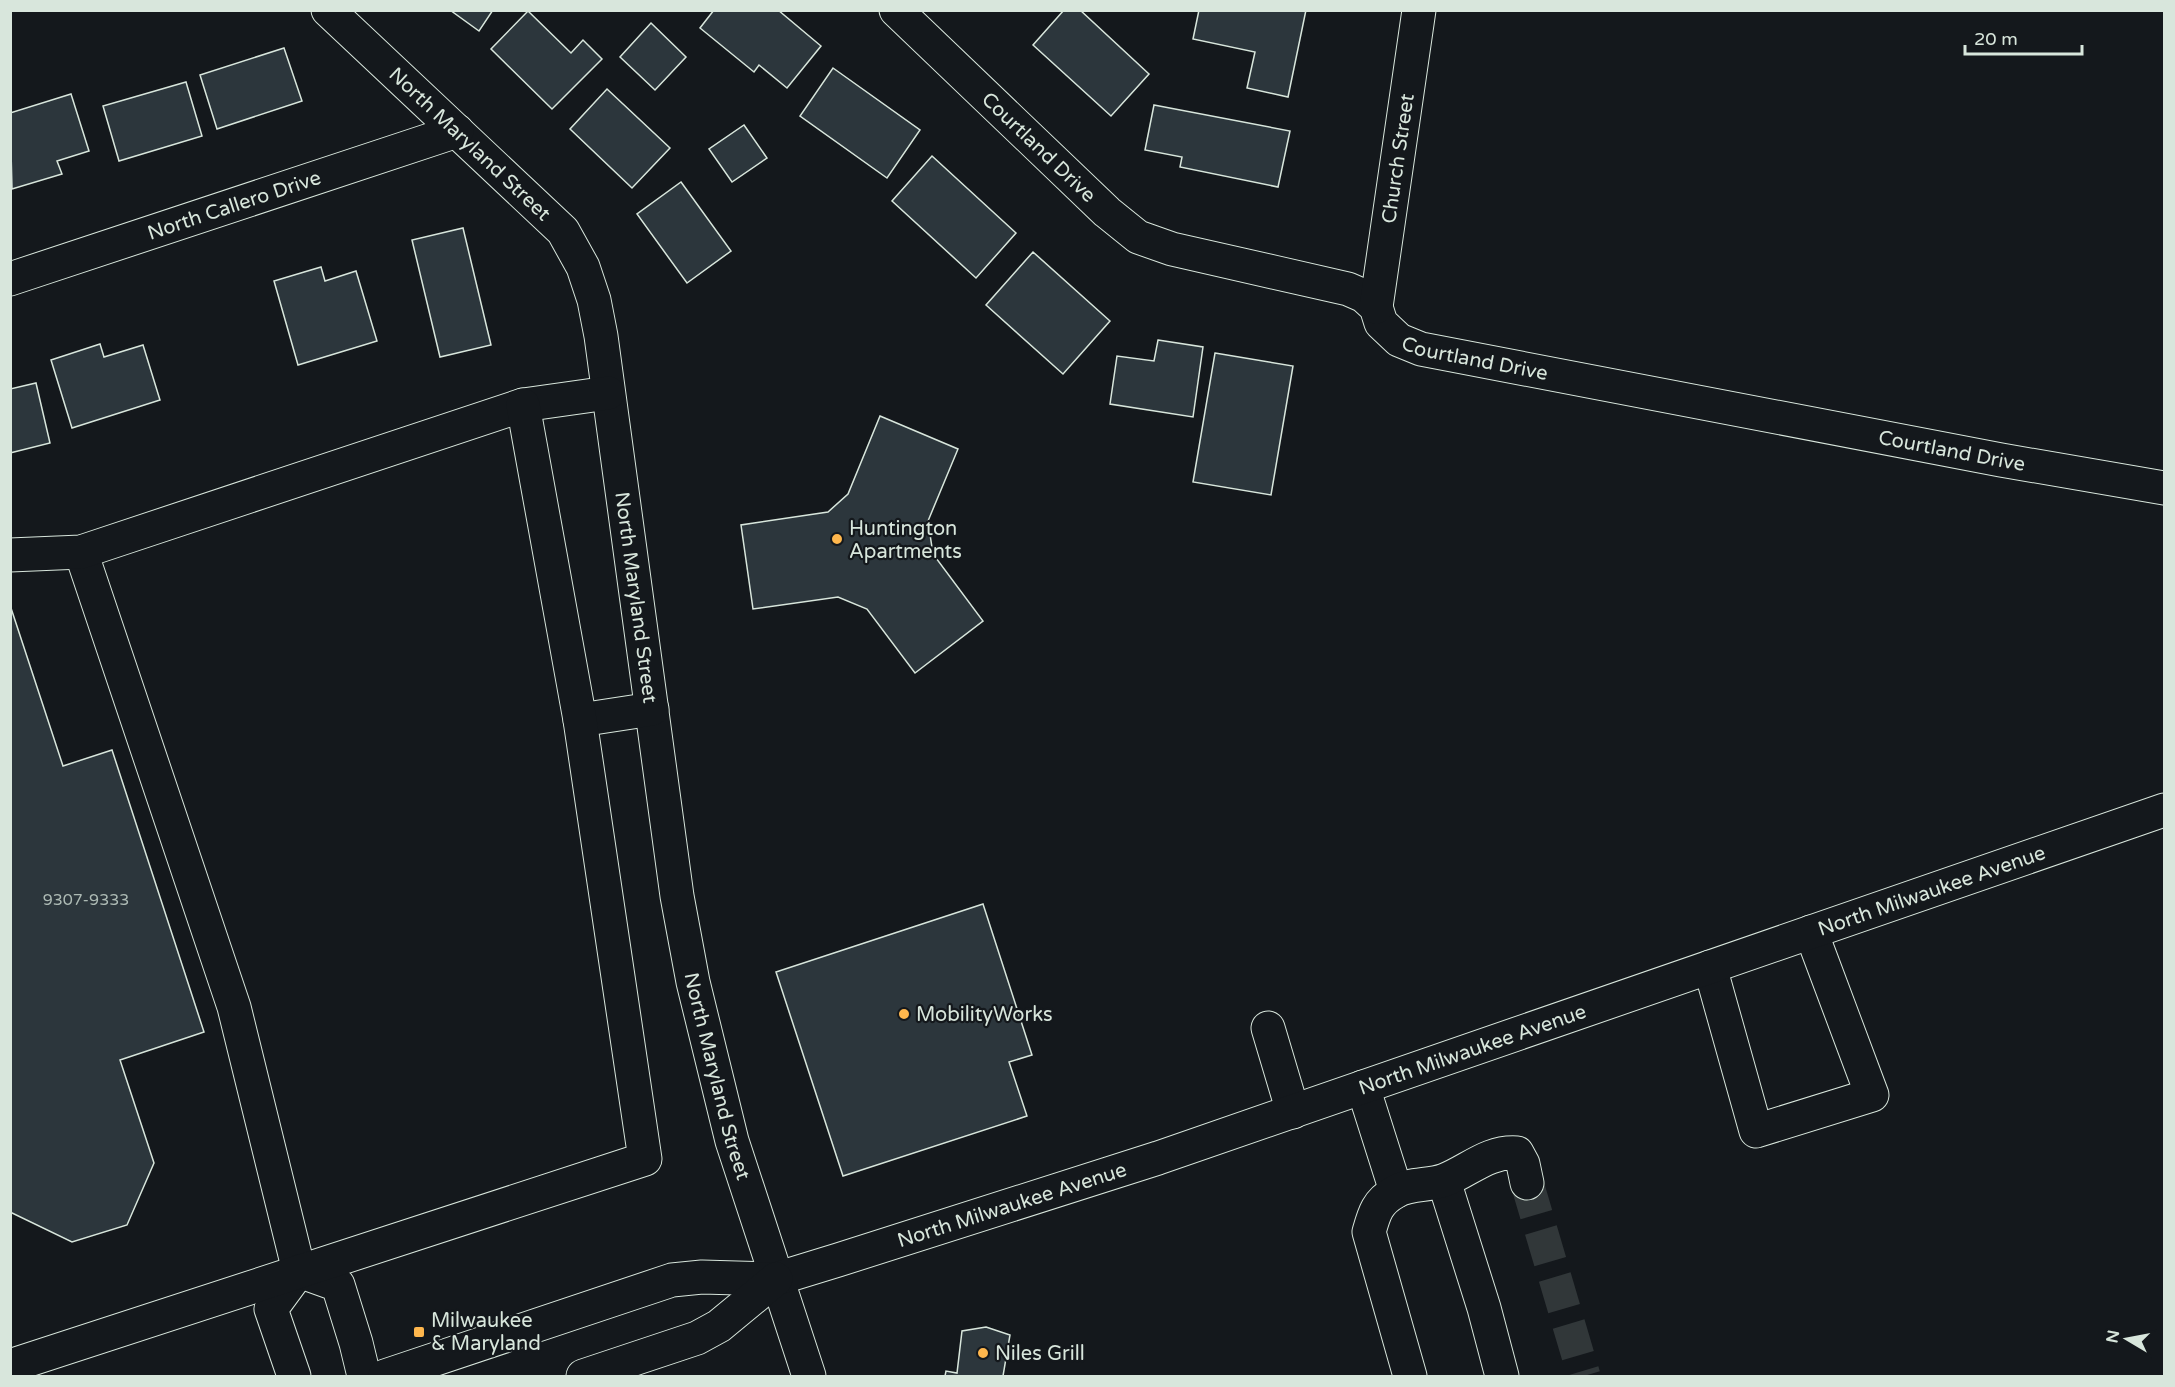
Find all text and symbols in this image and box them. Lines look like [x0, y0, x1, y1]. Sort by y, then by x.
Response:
scale bar [1965, 18, 2082, 56]
text: 20 m [1974, 28, 2018, 50]
street label: North Maryland Street [384, 63, 555, 226]
street label: Courtland Drive [976, 88, 1100, 208]
street label: Church Street [1377, 92, 1420, 225]
street label: North Callero Drive [145, 166, 324, 246]
street label: Courtland Drive [1398, 331, 1550, 386]
street label: Courtland Drive [1876, 426, 2027, 477]
street label: North Maryland Street [609, 490, 662, 705]
place label: Huntington Apartments [849, 517, 962, 564]
marker: Huntington Apartments [830, 532, 844, 546]
street label: North Milwaukee Avenue [1815, 841, 2049, 942]
house number: 9307-9333 [43, 890, 129, 910]
street label: North Maryland Street [679, 971, 755, 1183]
street label: North Milwaukee Avenue [1356, 1000, 1589, 1101]
place label: MobilityWorks [916, 1003, 1053, 1027]
marker: MobilityWorks [897, 1007, 911, 1021]
street label: North Milwaukee Avenue [895, 1158, 1130, 1253]
place label: Milwaukee & Maryland [431, 1309, 541, 1356]
north arrow [2097, 1309, 2157, 1369]
marker: Milwaukee & Maryland [412, 1325, 426, 1339]
text: N [2102, 1329, 2124, 1345]
place label: Niles Grill [995, 1342, 1085, 1366]
marker: Niles Grill [976, 1346, 990, 1360]

